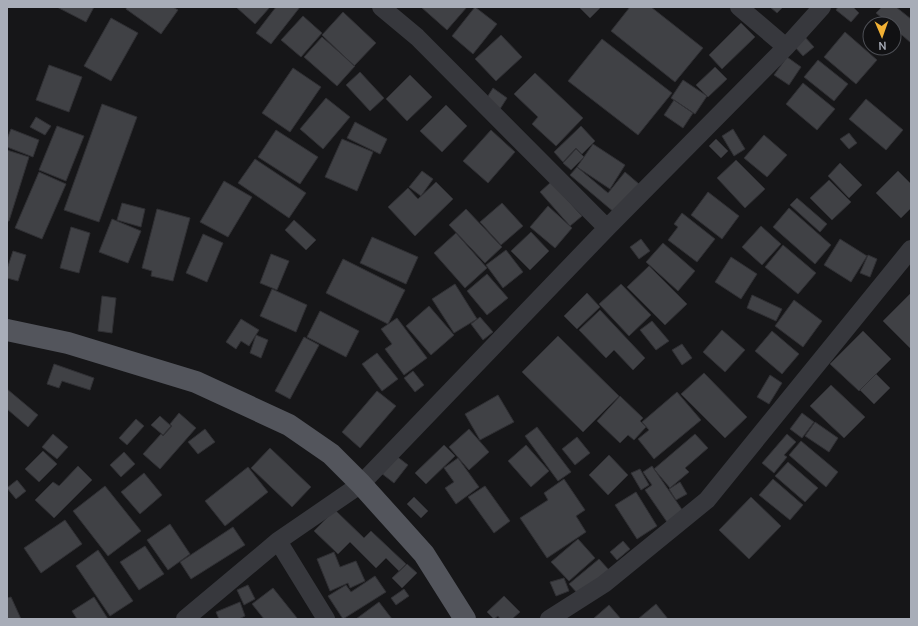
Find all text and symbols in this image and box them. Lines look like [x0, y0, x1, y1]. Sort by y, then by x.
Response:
north arrow [862, 16, 902, 56]
text: N [878, 39, 887, 54]

